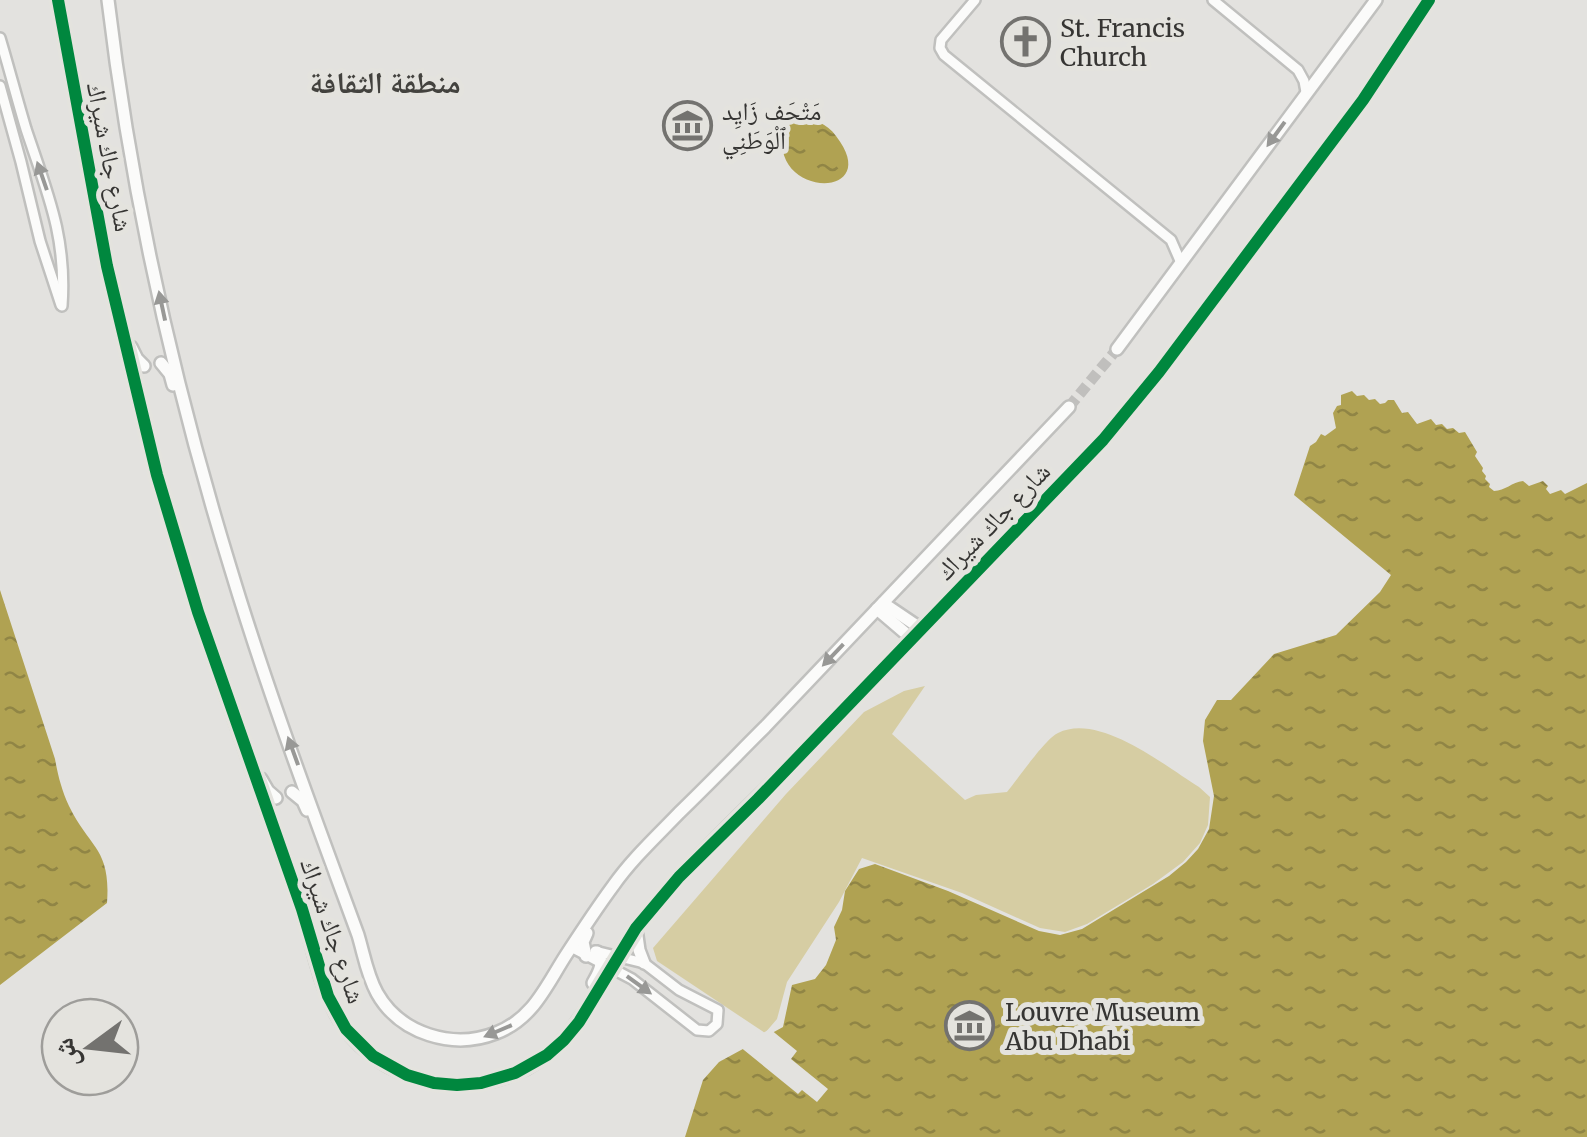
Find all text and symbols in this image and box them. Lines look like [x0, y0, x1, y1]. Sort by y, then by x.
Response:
place label: St. Francis Church [1060, 12, 1185, 73]
church icon: St. Francis Church [999, 16, 1051, 68]
district label: منطقة الثقافة [309, 63, 461, 101]
street label: شارع جاك شيراك [80, 80, 140, 234]
place label: مَتْحَف زَايِد ٱلْوَطَنِي [722, 95, 821, 160]
museum icon: مَتْحَف زَايِد ٱلْوَطَنِي [661, 99, 713, 151]
one-way arrow [1266, 121, 1286, 147]
one-way arrow [34, 160, 49, 190]
one-way arrow [154, 290, 169, 321]
street label: شارع جاك شيراك [929, 456, 1057, 586]
one-way arrow [822, 643, 845, 667]
one-way arrow [285, 736, 300, 766]
street label: شارع جاك شيراك [293, 854, 373, 1008]
one-way arrow [625, 975, 652, 994]
place label: Louvre Museum Abu Dhabi [1004, 996, 1200, 1057]
north arrow [40, 997, 140, 1097]
museum icon: Louvre Museum Abu Dhabi [944, 1000, 996, 1052]
one-way arrow [483, 1023, 513, 1039]
text: ش [45, 1034, 87, 1072]

